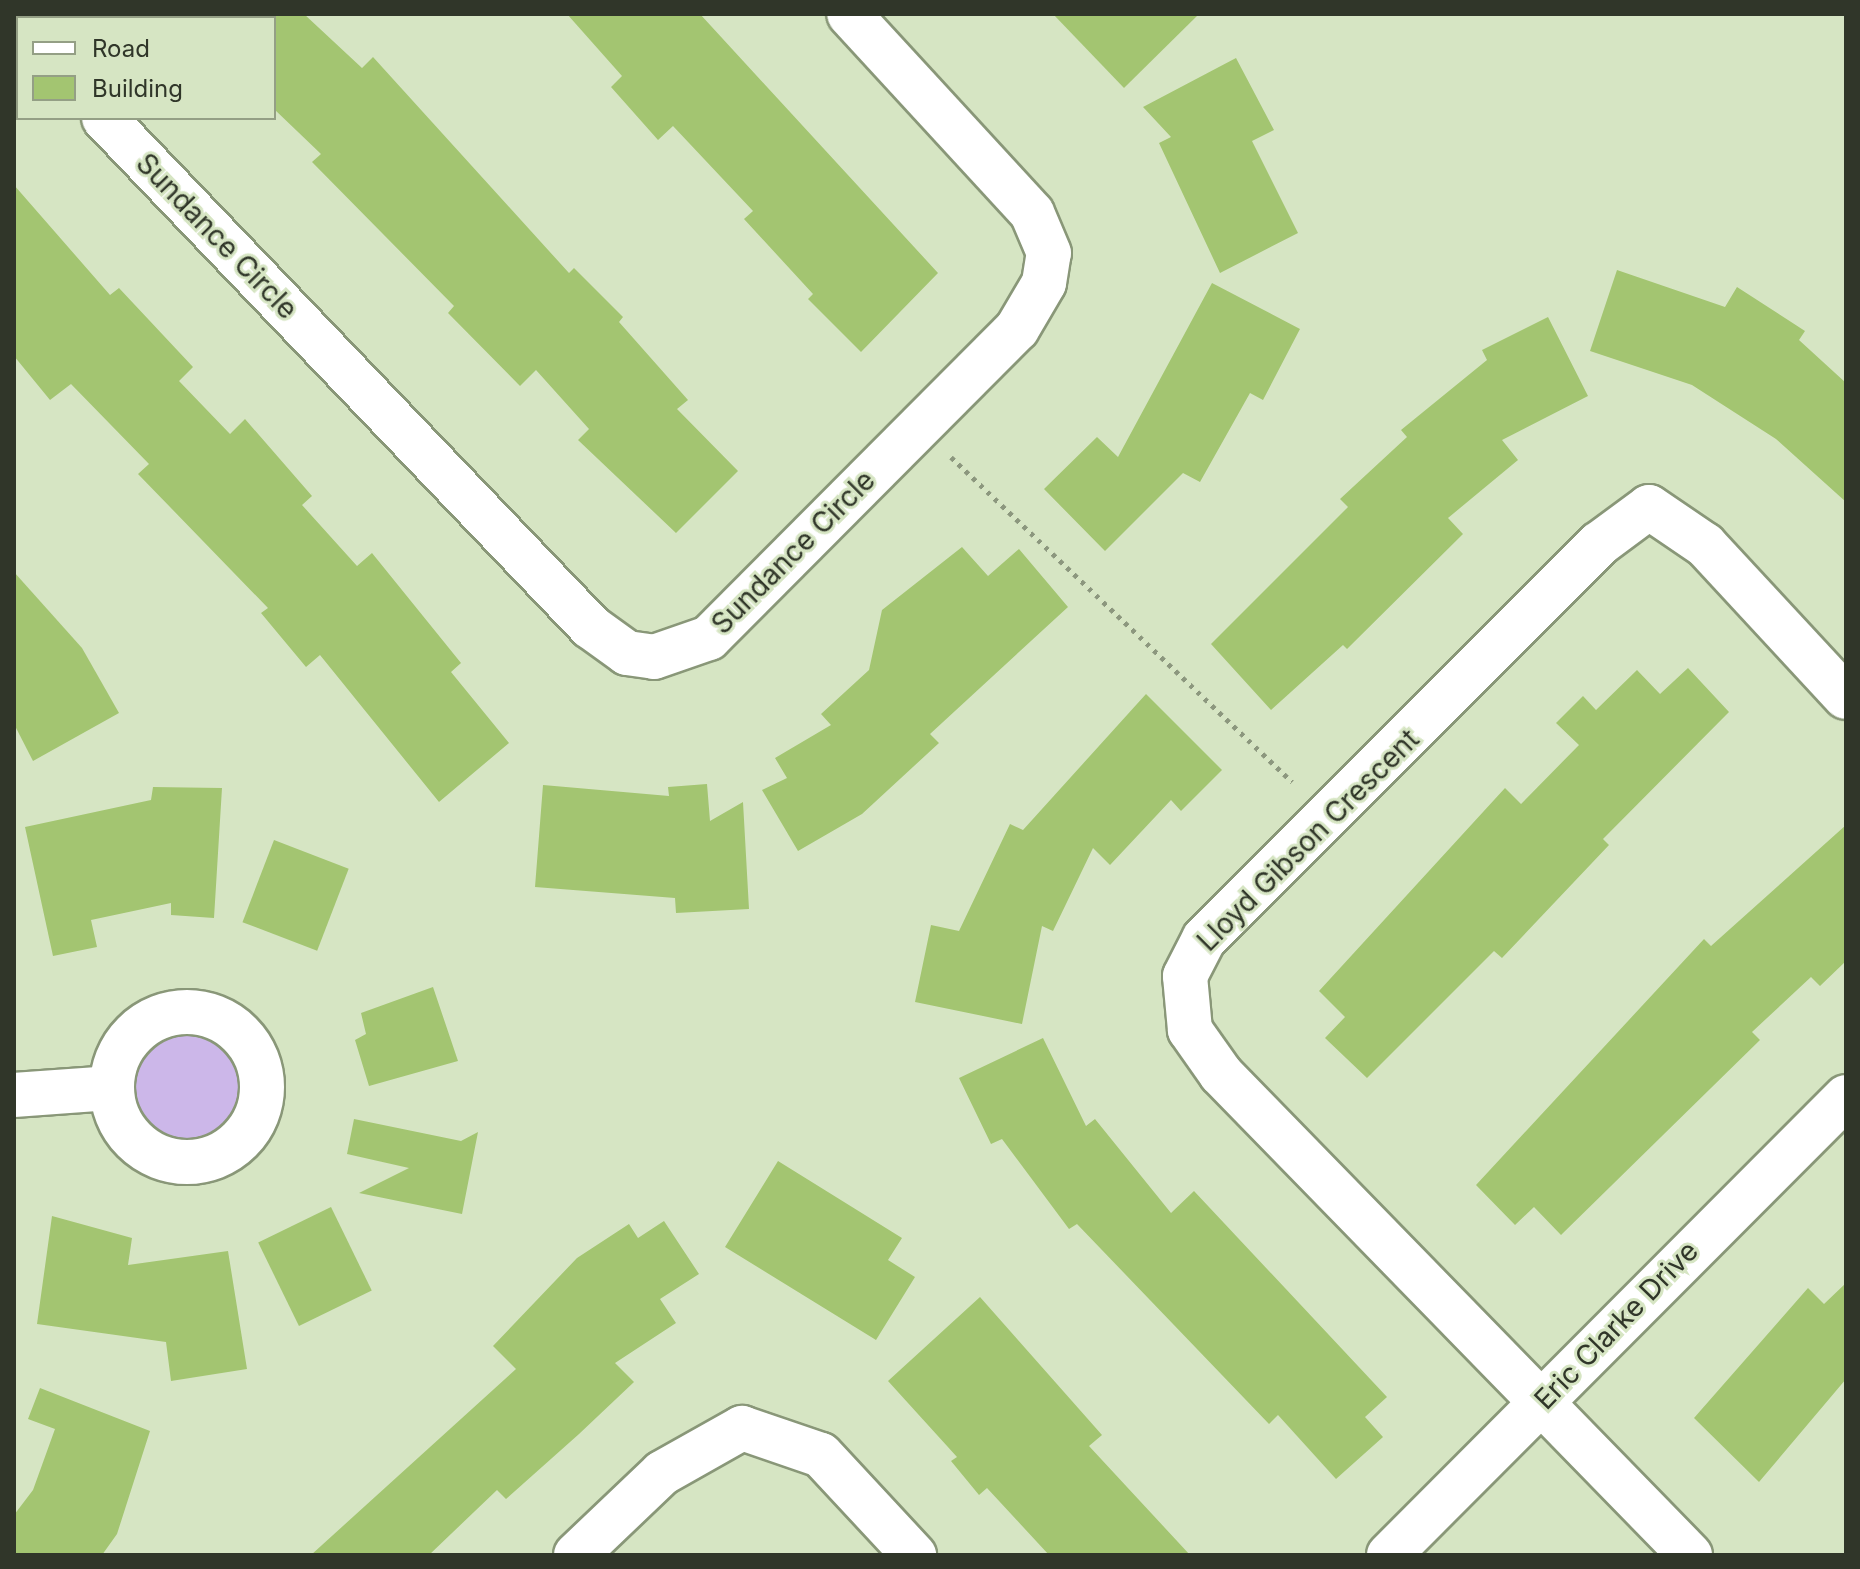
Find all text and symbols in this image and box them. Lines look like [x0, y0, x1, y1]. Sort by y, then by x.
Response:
legend [16, 16, 276, 120]
text: Road [92, 34, 150, 63]
text: Building [92, 74, 183, 103]
street label: Sundance Circle [130, 146, 304, 326]
street label: Sundance Circle [704, 463, 882, 641]
street label: Lloyd Gibson Crescent [1190, 722, 1426, 958]
street label: Eric Clarke Drive [1527, 1234, 1705, 1416]

